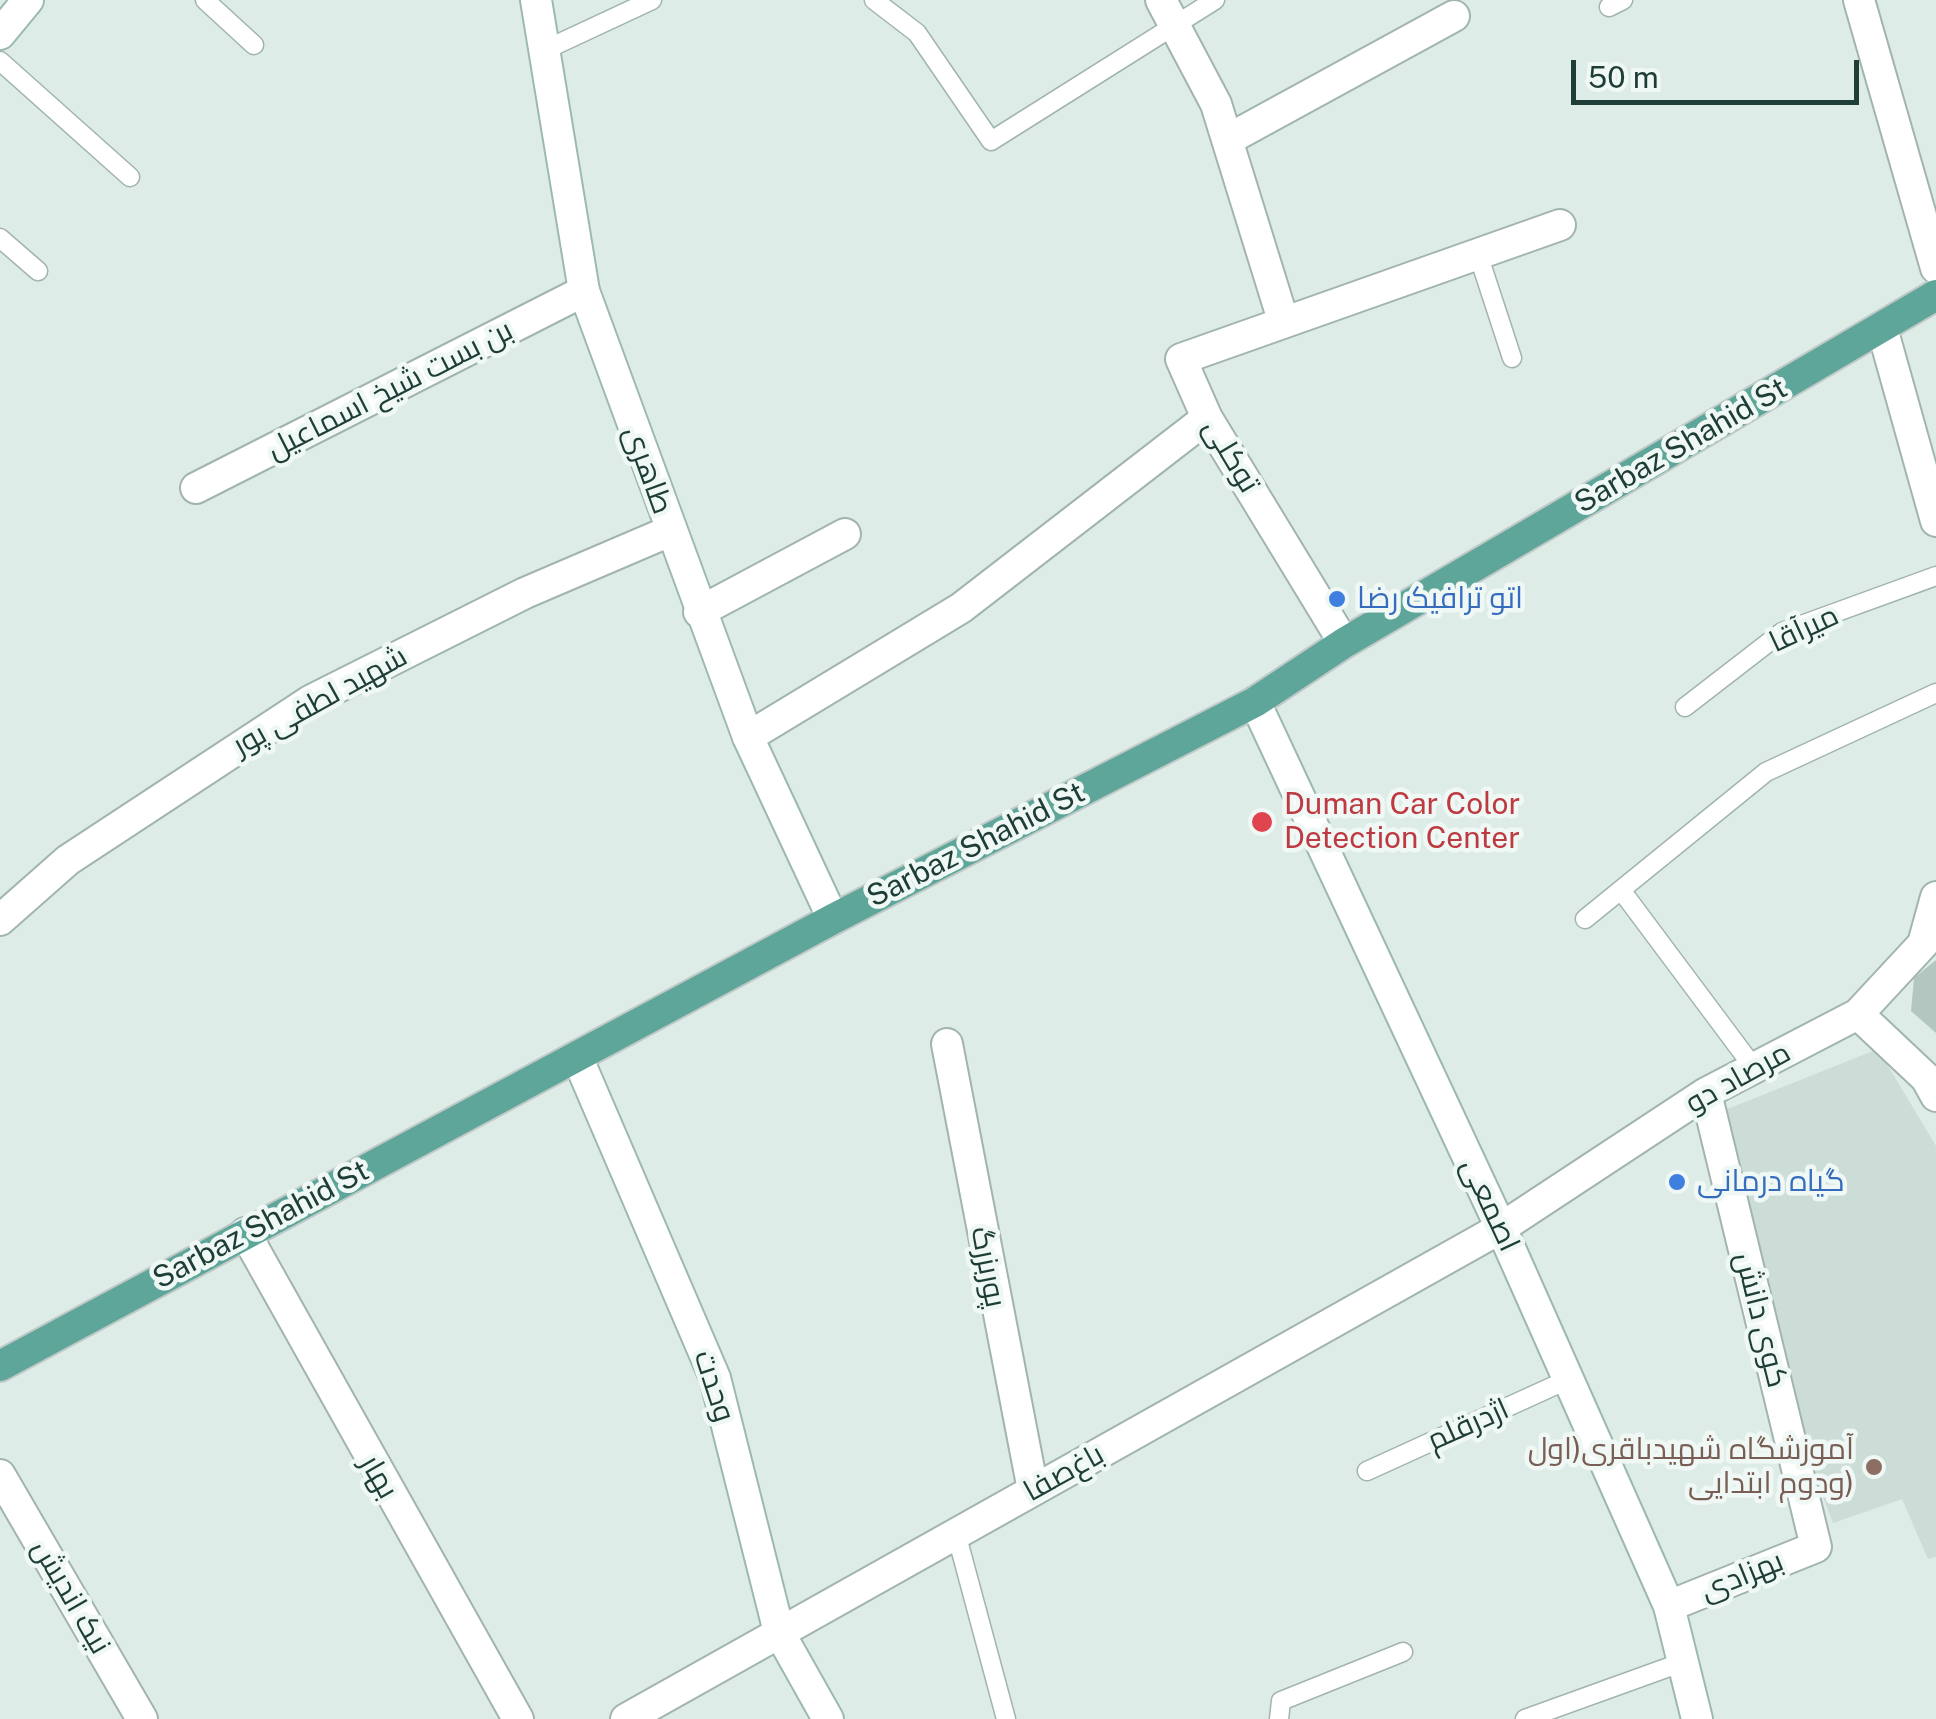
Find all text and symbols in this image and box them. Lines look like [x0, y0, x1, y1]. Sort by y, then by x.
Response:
scale bar [1576, 40, 1864, 102]
text: 50 m [1588, 59, 1659, 95]
street label: بن بست شیخ اسماعیل [261, 312, 519, 468]
street label: Sarbaz Shahid St [1568, 371, 1794, 521]
street label: توکلی [1195, 413, 1267, 499]
street label: طاهری [616, 421, 680, 519]
place label: اتو ترافیک رضا [1357, 581, 1523, 617]
marker: اتو ترافیک رضا [1326, 588, 1348, 610]
street label: میرآقا [1764, 597, 1844, 661]
street label: شهید لطفی پور [227, 638, 413, 764]
street label: Sarbaz Shahid St [861, 775, 1091, 915]
place label: Duman Car Color Detection Center [1284, 787, 1520, 858]
marker: Duman Car Color Detection Center [1249, 809, 1275, 835]
street label: مرصاد دو [1679, 1035, 1797, 1121]
street label: Sarbaz Shahid St [147, 1153, 375, 1297]
street label: اصمعی [1453, 1153, 1527, 1257]
place label: گیاه درمانی [1697, 1164, 1845, 1200]
marker: گیاه درمانی [1666, 1171, 1688, 1193]
street label: پوربزرگ [963, 1223, 1013, 1311]
street label: کوی دانش [1727, 1249, 1795, 1391]
street label: وحدت [686, 1346, 742, 1426]
street label: اژدرقلم [1422, 1391, 1514, 1459]
place label: آموزشگاه شهیدباقری(اول ودوم ابتدایی) [1528, 1432, 1854, 1502]
street label: باغ‌صفا [1018, 1436, 1110, 1510]
street label: بهار [352, 1449, 406, 1505]
marker: آموزشگاه شهیدباقری(اول ودوم ابتدایی) [1863, 1456, 1885, 1478]
street label: نیک اندیش [24, 1533, 118, 1661]
street label: بهزادی [1695, 1543, 1789, 1609]

